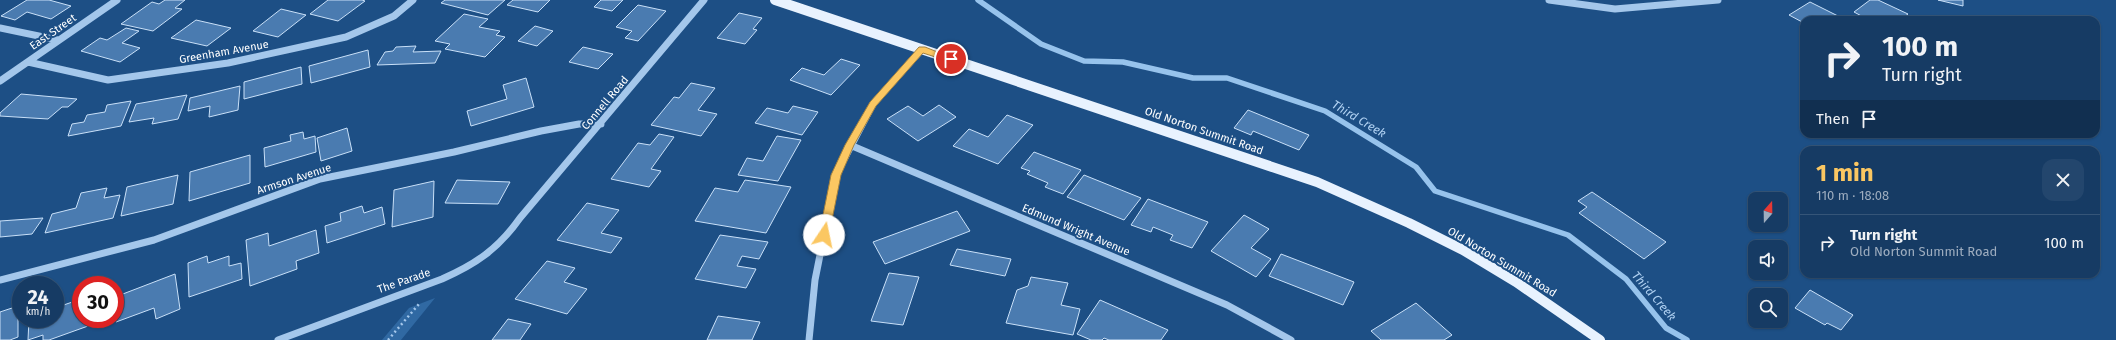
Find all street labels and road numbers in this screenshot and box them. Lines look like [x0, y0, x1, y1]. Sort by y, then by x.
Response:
street label: East Street [27, 11, 79, 53]
street label: Greenham Avenue [178, 38, 270, 66]
street label: Connell Road [579, 74, 631, 132]
street label: Old Norton Summit Road [1143, 105, 1265, 157]
street label: Armson Avenue [255, 161, 333, 197]
street label: Edmund Wright Avenue [1020, 201, 1132, 259]
street label: Old Norton Summit Road [1445, 224, 1559, 300]
street label: The Parade [376, 266, 432, 296]

